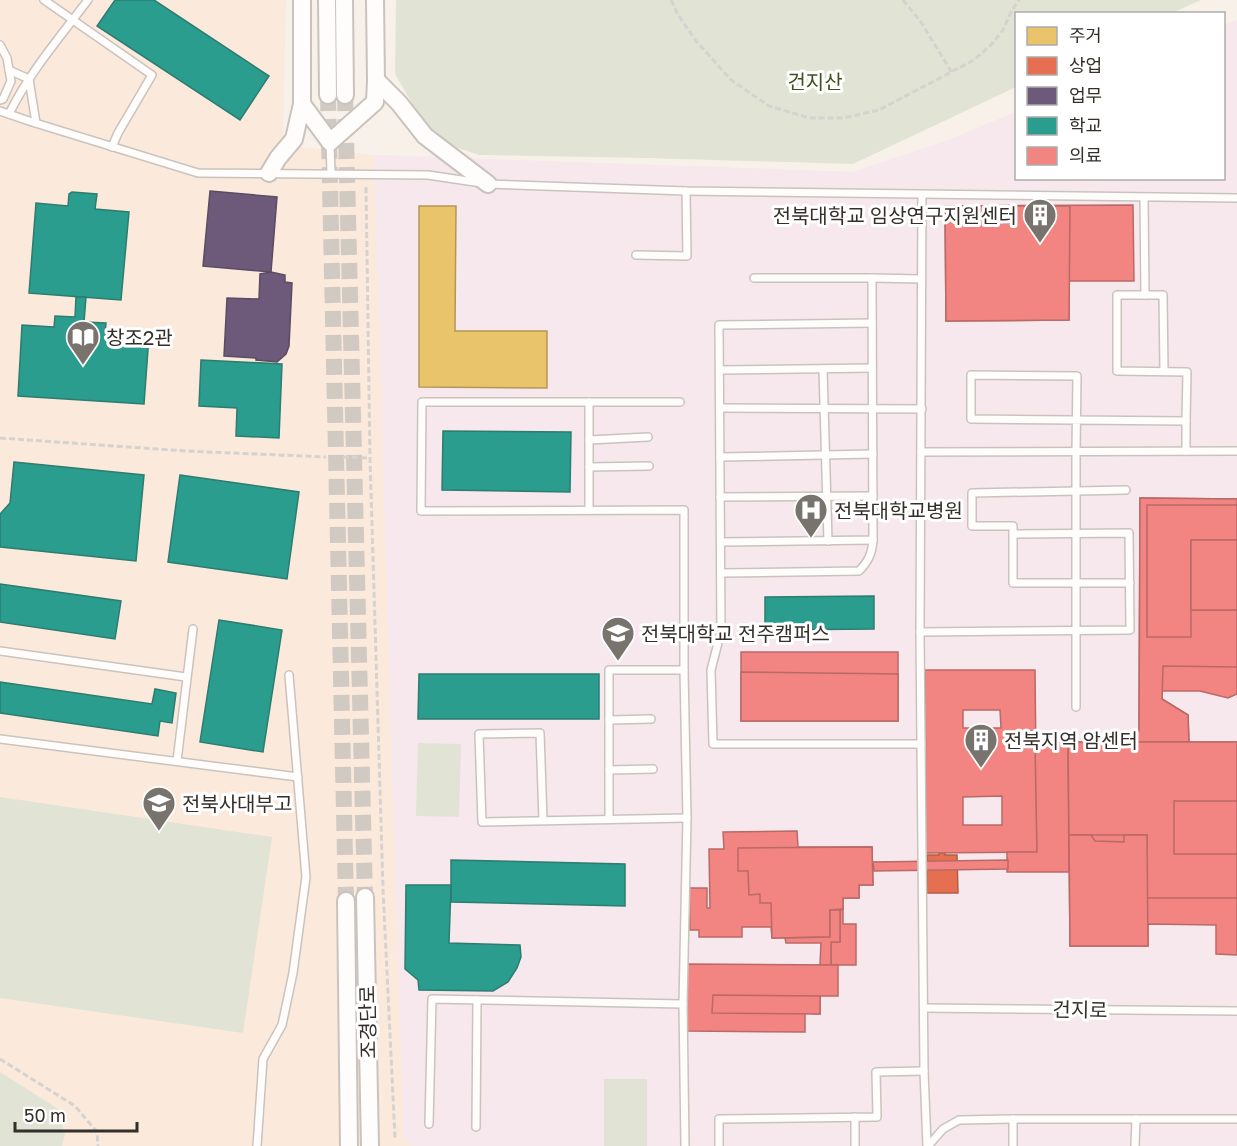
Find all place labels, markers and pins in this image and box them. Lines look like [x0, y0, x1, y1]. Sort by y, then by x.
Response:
building icon: 전북대학교 임상연구지원센터 [1022, 197, 1058, 244]
place label: 전북대학교 임상연구지원센터 [773, 203, 1017, 227]
library icon: 창조2관 [65, 319, 101, 366]
place label: 창조2관 [106, 325, 173, 349]
hospital icon: 전북대학교병원 [793, 492, 829, 539]
place label: 전북대학교병원 [834, 498, 963, 522]
school or university icon: 전북대학교 전주캠퍼스 [600, 615, 636, 662]
place label: 전북대학교 전주캠퍼스 [641, 621, 830, 645]
building icon: 전북지역 암센터 [963, 722, 999, 769]
place label: 전북지역 암센터 [1004, 728, 1138, 752]
school or university icon: 전북사대부고 [141, 785, 177, 832]
place label: 전북사대부고 [182, 791, 292, 815]

